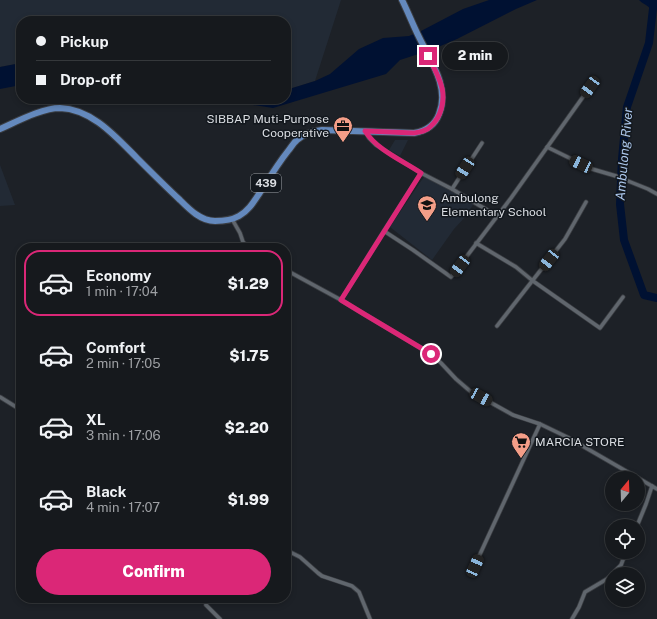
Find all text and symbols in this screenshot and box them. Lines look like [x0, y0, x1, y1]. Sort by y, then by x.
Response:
text: Pickup [60, 33, 109, 50]
callout: 2 min [442, 42, 508, 70]
route end [419, 47, 437, 65]
text: 2 min [458, 48, 492, 63]
text: Drop-off [60, 71, 121, 88]
car [578, 74, 602, 100]
water label: Ambulong River [612, 107, 636, 201]
place label: SIBBAP Muti-Purpose Cooperative [207, 112, 329, 140]
office icon: SIBBAP Muti-Purpose Cooperative [332, 115, 354, 143]
car [568, 153, 594, 175]
car [453, 155, 477, 181]
road number: 439 [251, 174, 281, 192]
place label: Ambulong Elementary School [441, 191, 547, 219]
school or university icon: Ambulong Elementary School [416, 194, 438, 222]
car [537, 247, 561, 273]
car [448, 253, 472, 279]
icon: car [38, 265, 74, 301]
text: Economy [86, 267, 151, 284]
text: $1.29 [228, 275, 269, 292]
text: 1 min · 17:04 [86, 284, 158, 299]
icon: car [38, 337, 74, 373]
text: Comfort [86, 339, 146, 356]
route start [422, 345, 440, 363]
text: $1.75 [229, 347, 269, 364]
text: 2 min · 17:05 [86, 356, 160, 371]
car [468, 386, 494, 408]
icon: car [38, 409, 74, 445]
text: XL [86, 411, 105, 428]
text: $2.20 [225, 419, 269, 436]
text: 3 min · 17:06 [86, 428, 161, 443]
supermarket icon: MARCIA STORE [510, 431, 532, 459]
place label: MARCIA STORE [535, 435, 625, 449]
north arrow [605, 471, 645, 511]
map controls [605, 471, 645, 607]
icon: car [38, 481, 74, 517]
text: Black [86, 483, 126, 500]
text: $1.99 [228, 491, 269, 508]
text: 4 min · 17:07 [86, 500, 160, 515]
button: locate [605, 519, 645, 559]
button: Confirm [36, 549, 271, 595]
car [465, 553, 485, 579]
button: layers [605, 567, 645, 607]

